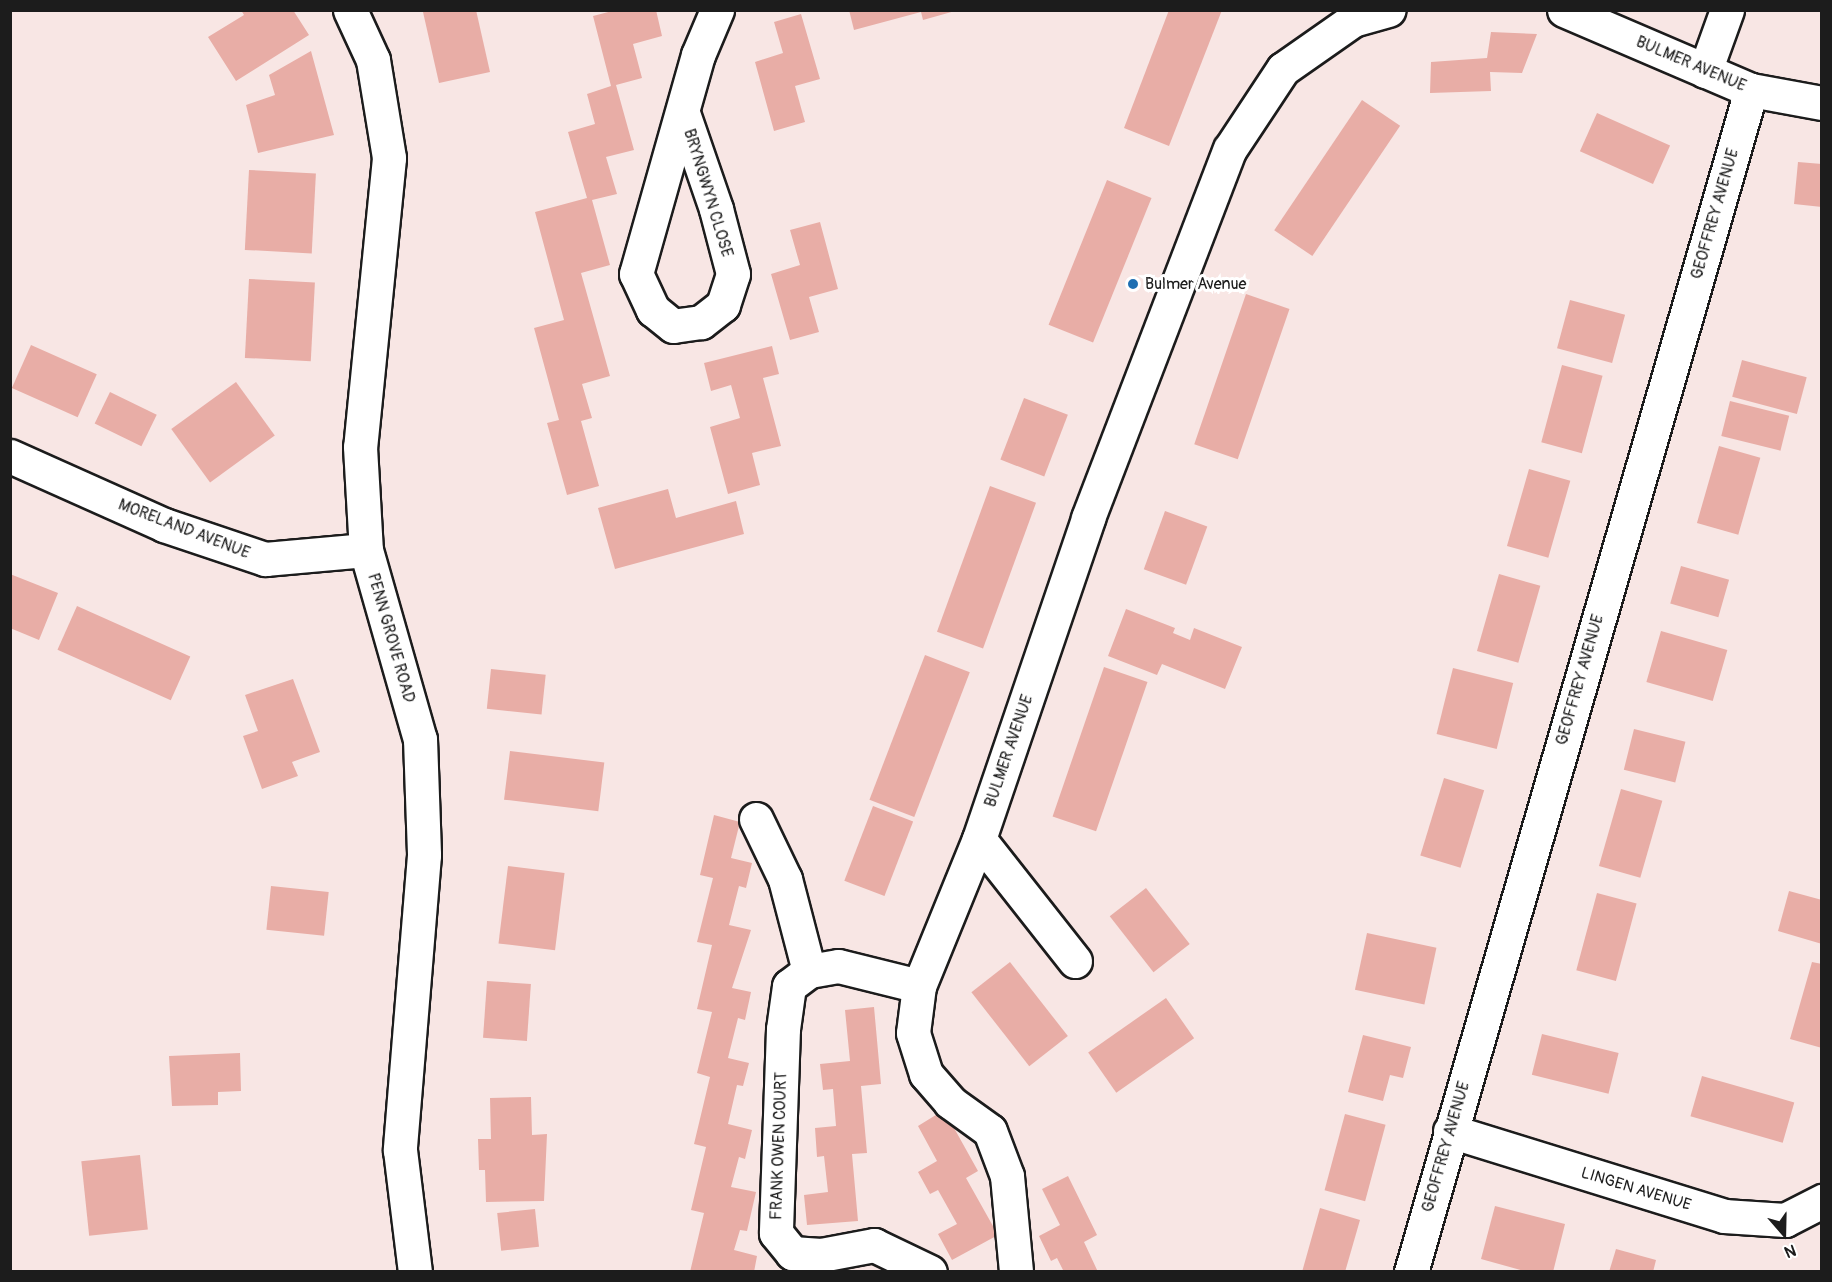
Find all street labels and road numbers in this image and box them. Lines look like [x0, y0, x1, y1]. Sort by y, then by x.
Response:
street label: BULMER AVENUE [1633, 32, 1749, 96]
street label: BRYNGWYN CLOSE [679, 127, 737, 259]
street label: GEOFFREY AVENUE [1687, 146, 1743, 282]
street label: MORELAND AVENUE [116, 495, 252, 563]
street label: PENN GROVE ROAD [363, 571, 419, 705]
street label: GEOFFREY AVENUE [1552, 612, 1608, 748]
street label: BULMER AVENUE [981, 692, 1037, 810]
street label: FRANK OWEN COURT [767, 1072, 791, 1220]
street label: GEOFFREY AVENUE [1418, 1079, 1474, 1215]
street label: LINGEN AVENUE [1579, 1163, 1693, 1215]

